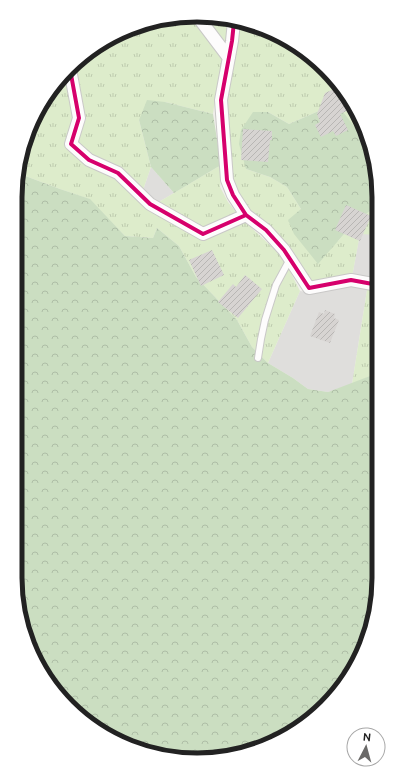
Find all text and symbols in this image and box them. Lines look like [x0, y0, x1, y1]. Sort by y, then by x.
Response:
north arrow [346, 727, 386, 767]
text: N [362, 731, 372, 743]

